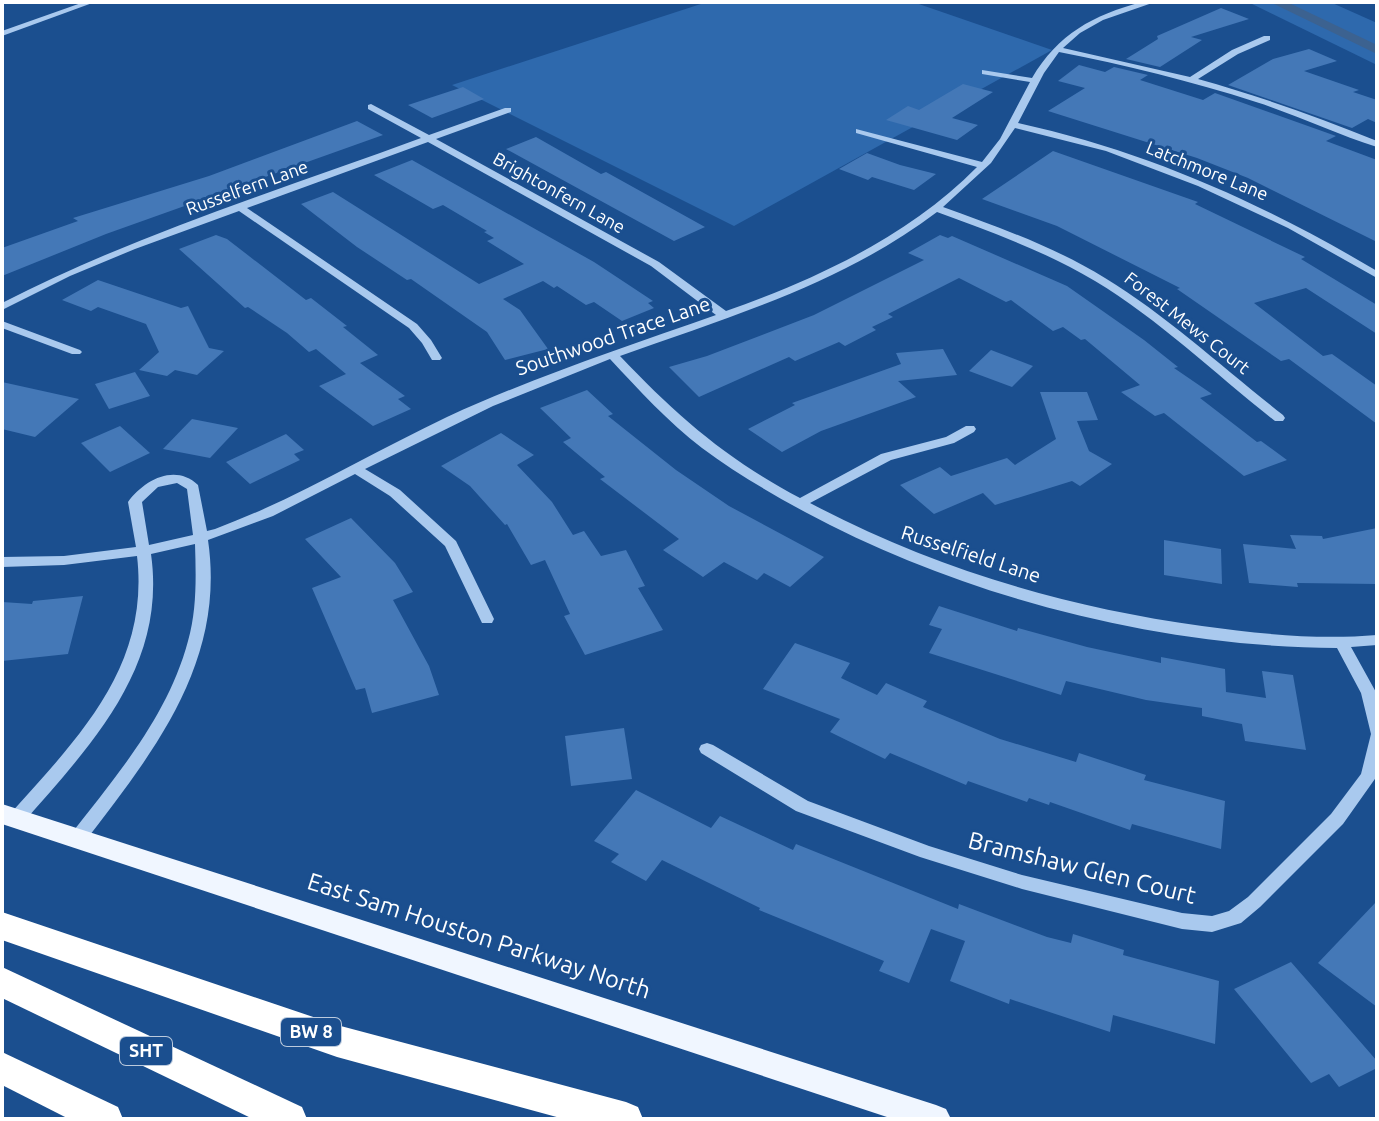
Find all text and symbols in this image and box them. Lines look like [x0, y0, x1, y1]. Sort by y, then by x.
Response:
street label: Latchmore Lane [1143, 137, 1271, 204]
street label: Brightonfern Lane [490, 148, 629, 237]
street label: Russelfern Lane [183, 156, 310, 218]
street label: Forest Mews Court [1121, 267, 1254, 377]
street label: Southwood Trace Lane [513, 291, 713, 380]
street label: Russelfield Lane [898, 520, 1044, 587]
street label: Bramshaw Glen Court [966, 826, 1199, 909]
street label: East Sam Houston Parkway North [304, 867, 654, 1004]
road number: BW 8 [281, 1018, 341, 1046]
road number: SHT [120, 1037, 172, 1065]

